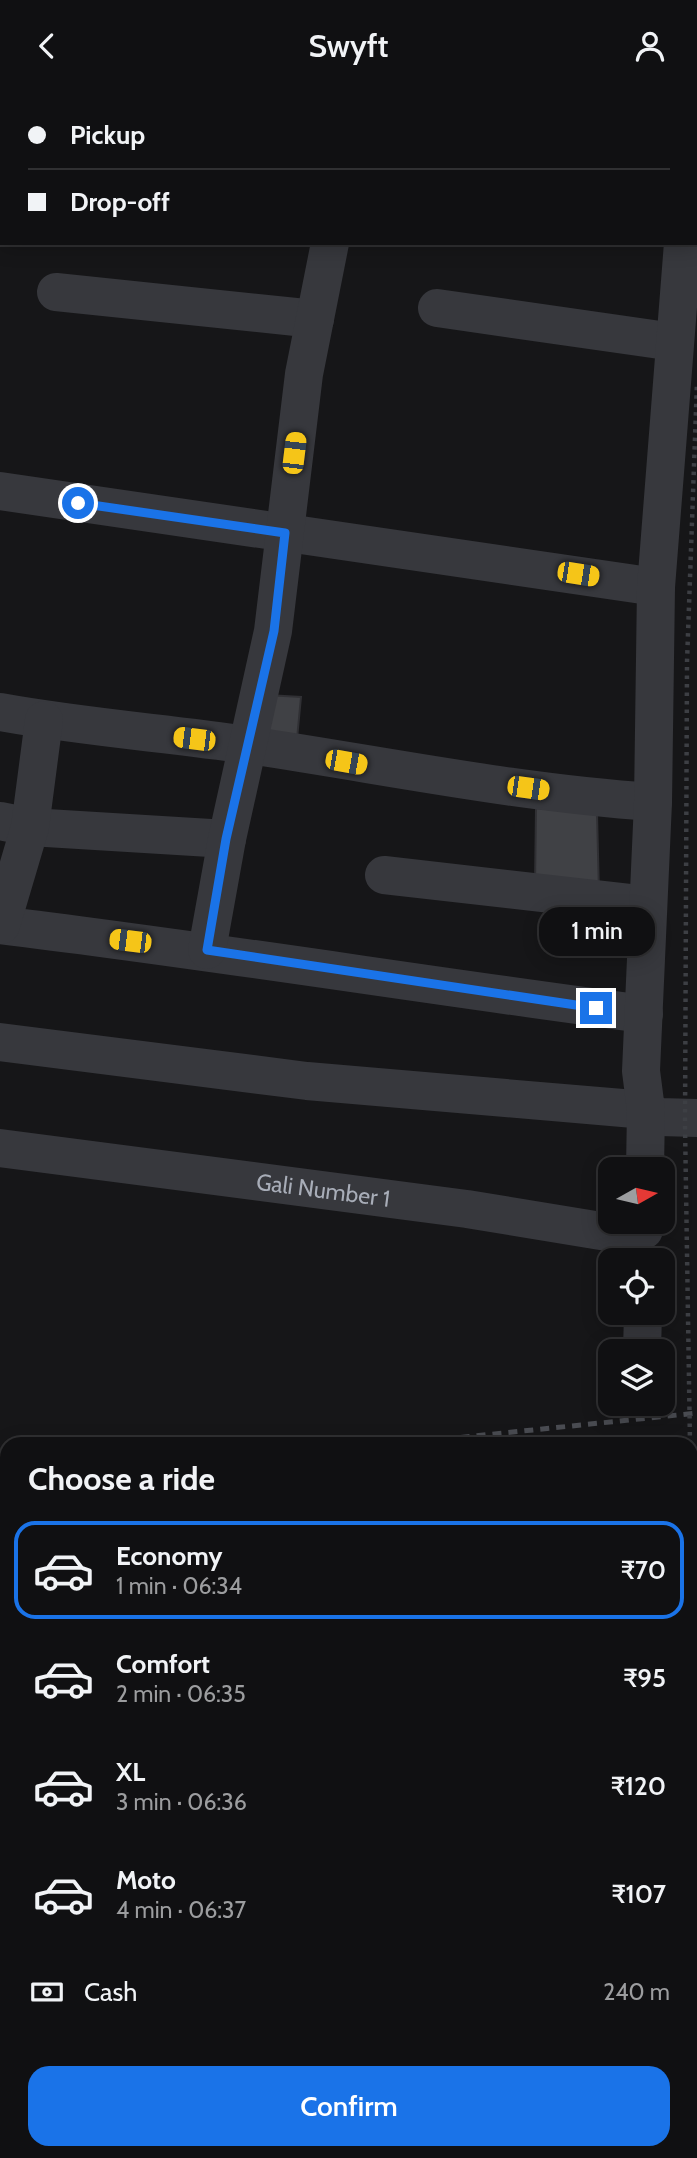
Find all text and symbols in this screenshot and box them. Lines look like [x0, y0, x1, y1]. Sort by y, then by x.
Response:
text: Swyft [308, 26, 389, 65]
icon: back [28, 27, 66, 65]
icon: person [631, 27, 669, 65]
text: Pickup [70, 119, 145, 151]
text: Drop-off [70, 186, 170, 218]
car [282, 431, 307, 475]
route start [62, 487, 94, 519]
car [556, 560, 601, 588]
car [172, 726, 217, 752]
car [324, 748, 369, 776]
car [506, 775, 551, 801]
callout: 1 min [538, 907, 654, 955]
text: 1 min [571, 917, 623, 945]
car [108, 928, 153, 954]
route end [580, 992, 612, 1024]
north arrow [598, 1157, 676, 1234]
map controls [598, 1157, 675, 1416]
street label: Gali Number 1 [255, 1168, 392, 1213]
button: locate [598, 1248, 675, 1325]
button: layers [598, 1339, 675, 1416]
text: Choose a ride [28, 1459, 215, 1498]
icon: car [32, 1539, 95, 1602]
text: Economy [116, 1540, 222, 1572]
text: ₹70 [621, 1554, 666, 1586]
text: 1 min · 06:34 [116, 1572, 242, 1600]
icon: car [32, 1647, 95, 1710]
text: Comfort [116, 1648, 210, 1680]
text: ₹95 [623, 1662, 666, 1694]
text: 2 min · 06:35 [116, 1680, 246, 1708]
icon: car [32, 1755, 95, 1818]
text: XL [116, 1756, 145, 1788]
text: ₹120 [611, 1770, 666, 1802]
text: 3 min · 06:36 [116, 1788, 247, 1816]
icon: car [32, 1863, 95, 1926]
text: Moto [116, 1864, 176, 1896]
text: ₹107 [611, 1878, 666, 1910]
text: 4 min · 06:37 [116, 1896, 246, 1924]
icon: cash [28, 1973, 66, 2011]
text: Cash [84, 1976, 137, 2008]
text: 240 m [603, 1978, 670, 2006]
button: Confirm [28, 2066, 670, 2146]

